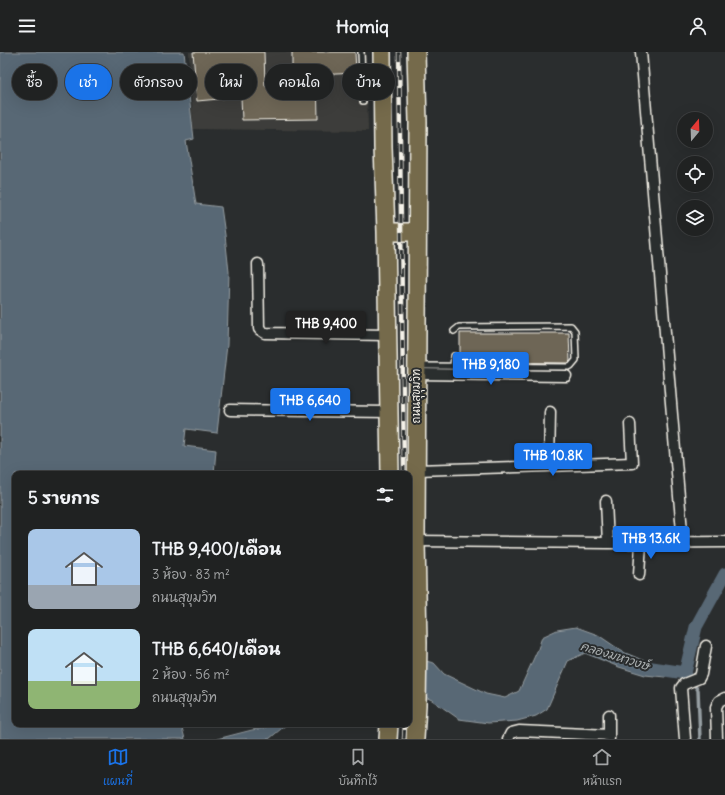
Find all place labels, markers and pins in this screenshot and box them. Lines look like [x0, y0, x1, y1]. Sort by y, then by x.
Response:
pin: THB 9,400 [280, 311, 372, 345]
pin: THB 9,180 [445, 352, 537, 386]
pin: THB 6,640 [264, 388, 356, 422]
pin: THB 10.8K [507, 443, 599, 477]
pin: THB 13.6K [605, 526, 697, 560]

